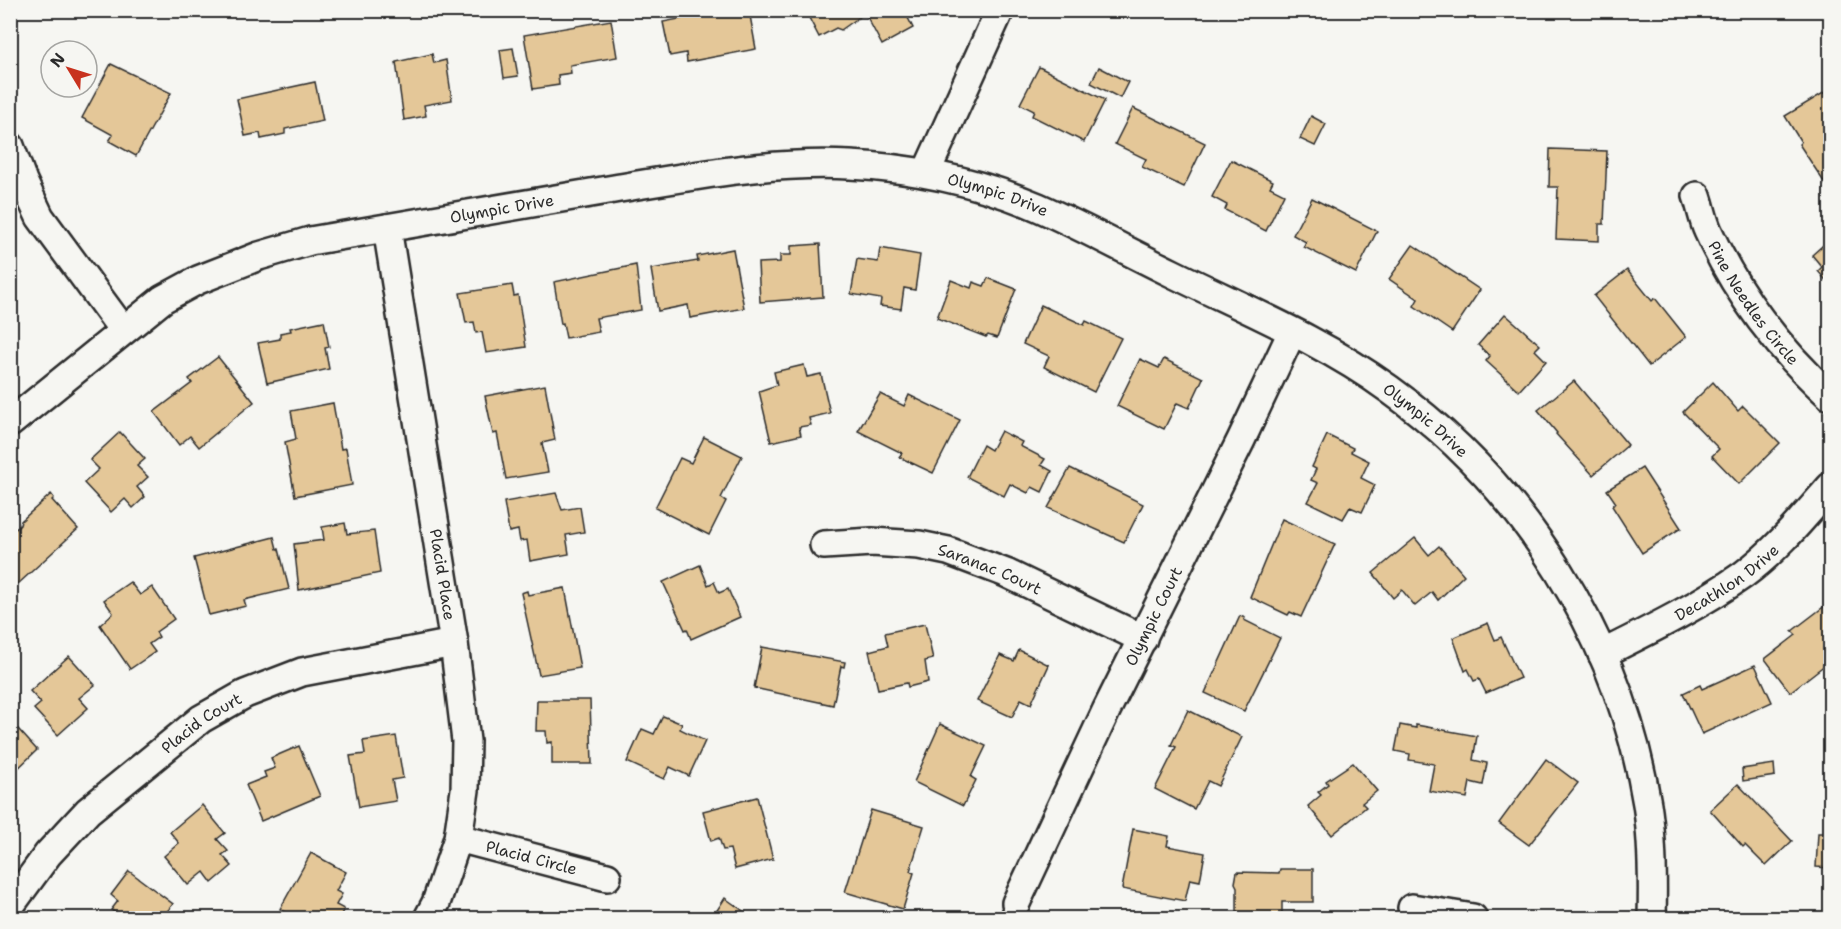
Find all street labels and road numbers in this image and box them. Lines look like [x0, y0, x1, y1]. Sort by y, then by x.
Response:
street label: Olympic Drive [945, 169, 1052, 221]
street label: Olympic Drive [448, 189, 555, 228]
street label: Pine Needles Circle [1703, 237, 1803, 370]
street label: Olympic Drive [1379, 378, 1473, 462]
street label: Placid Place [425, 527, 460, 622]
street label: Saranac Court [936, 539, 1045, 600]
street label: Decathlon Drive [1671, 540, 1784, 626]
street label: Olympic Court [1120, 563, 1187, 669]
street label: Placid Court [157, 688, 246, 758]
street label: Placid Circle [483, 836, 579, 880]

